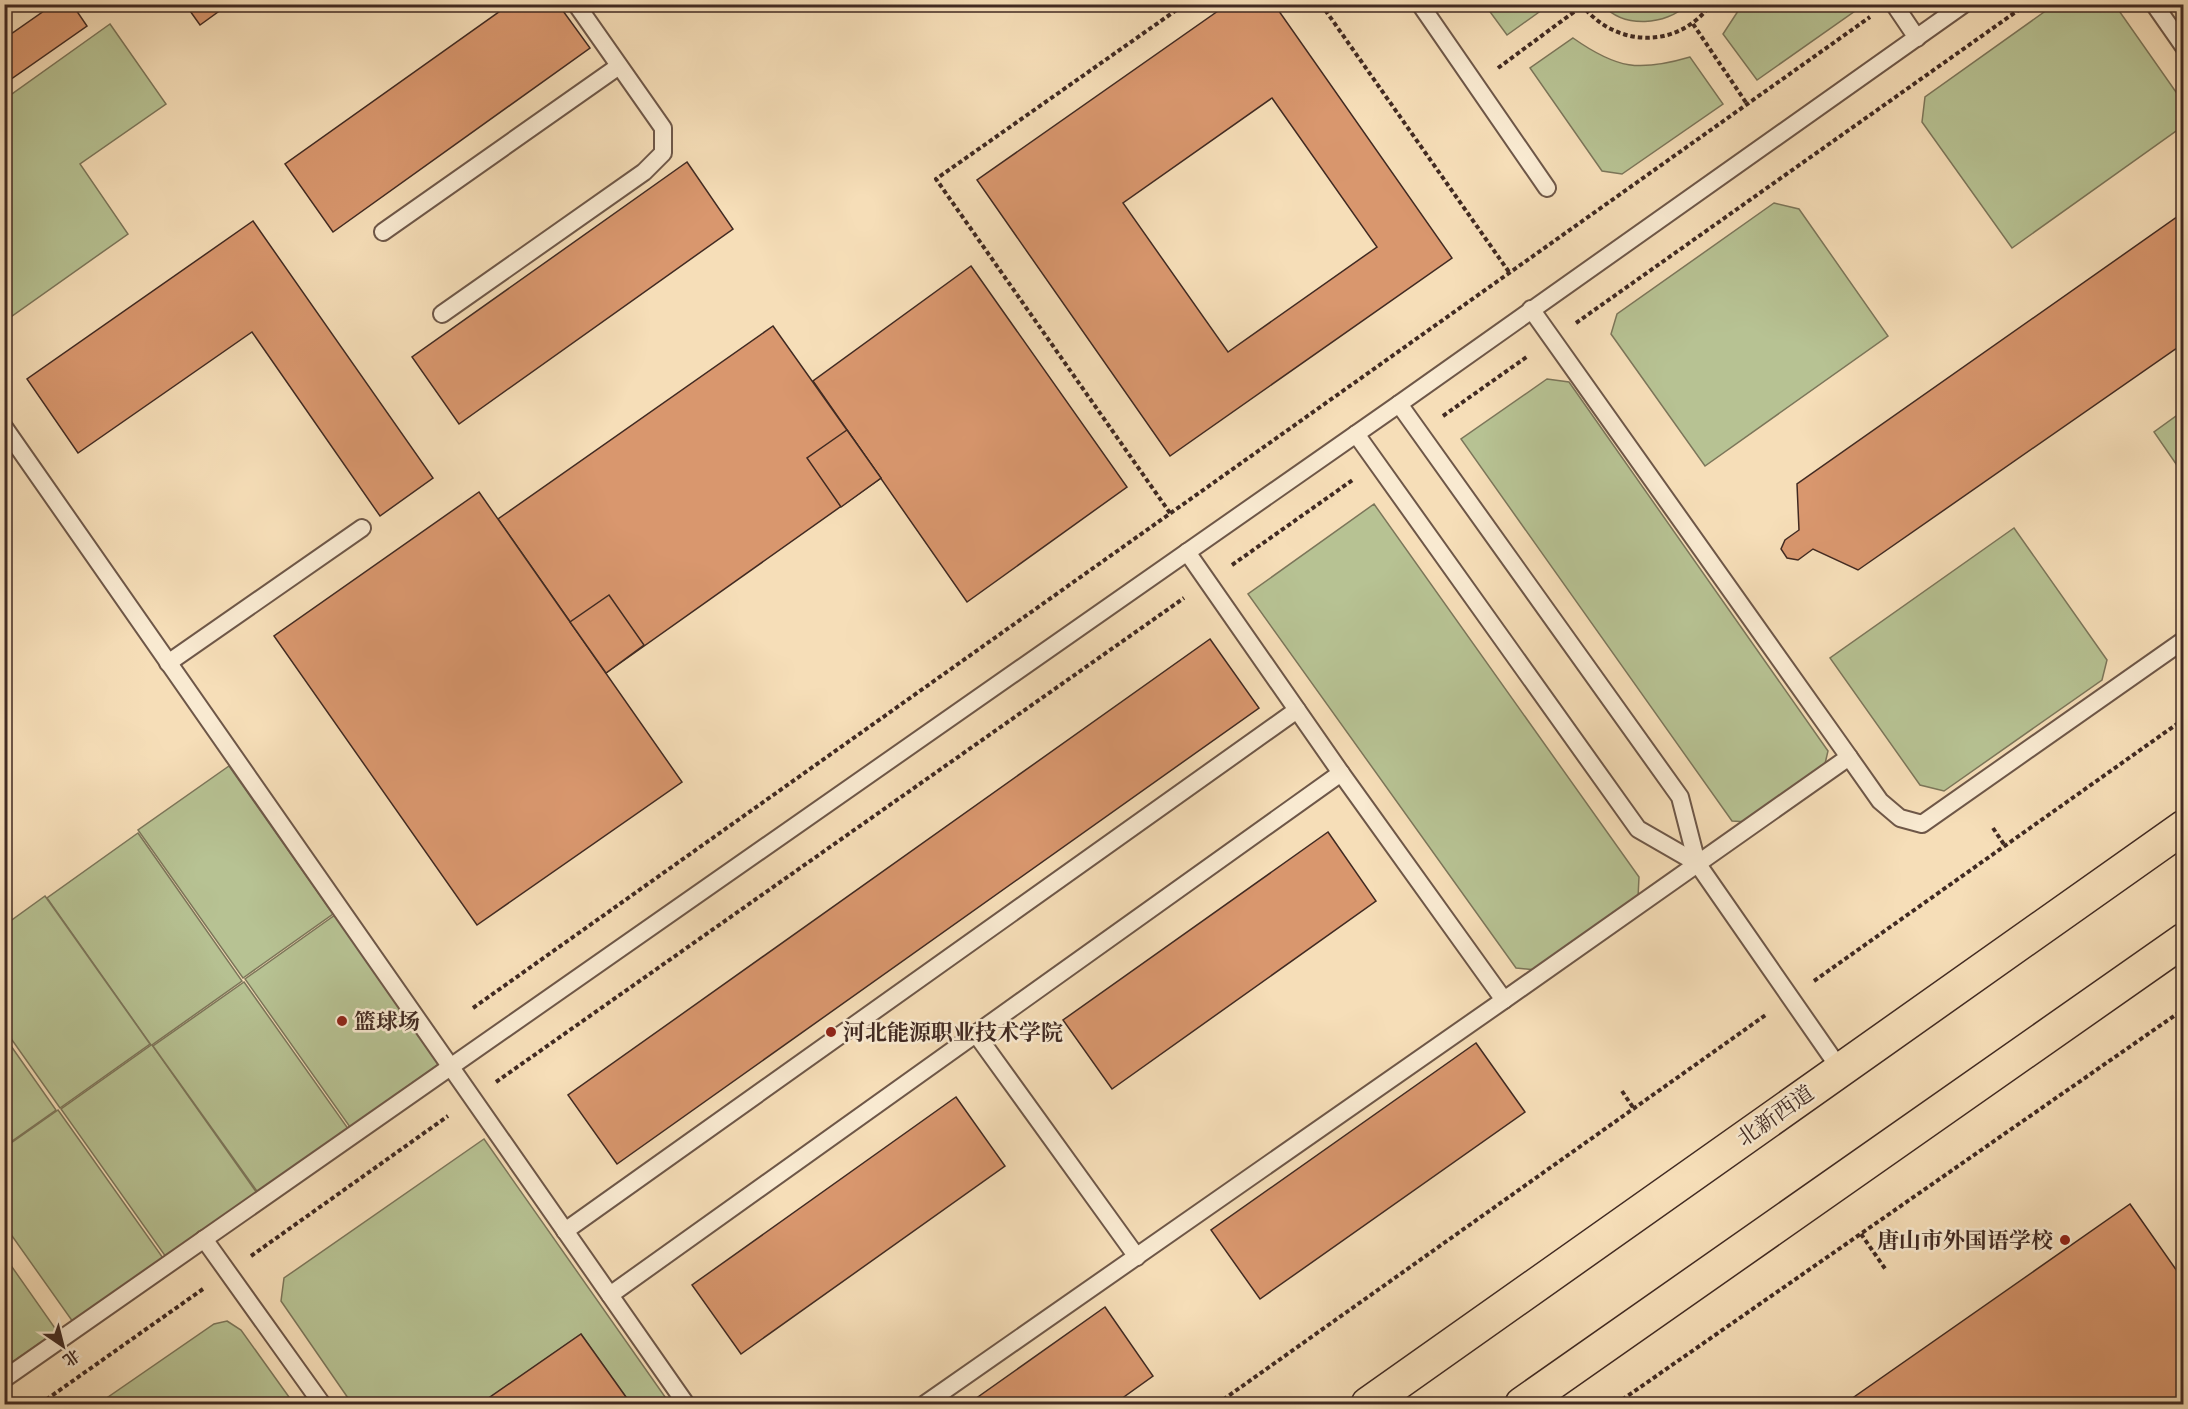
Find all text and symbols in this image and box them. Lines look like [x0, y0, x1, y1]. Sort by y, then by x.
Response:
place label: 篮球场 [354, 1009, 420, 1036]
marker: 篮球场 [335, 1014, 349, 1028]
place label: 河北能源职业技术学院 [843, 1020, 1063, 1047]
marker: 河北能源职业技术学院 [824, 1025, 838, 1039]
street label: 北新西道 [1732, 1080, 1820, 1153]
place label: 唐山市外国语学校 [1877, 1228, 2053, 1255]
marker: 唐山市外国语学校 [2058, 1233, 2072, 1247]
north arrow [33, 1316, 93, 1376]
text: 北 [59, 1345, 83, 1370]

